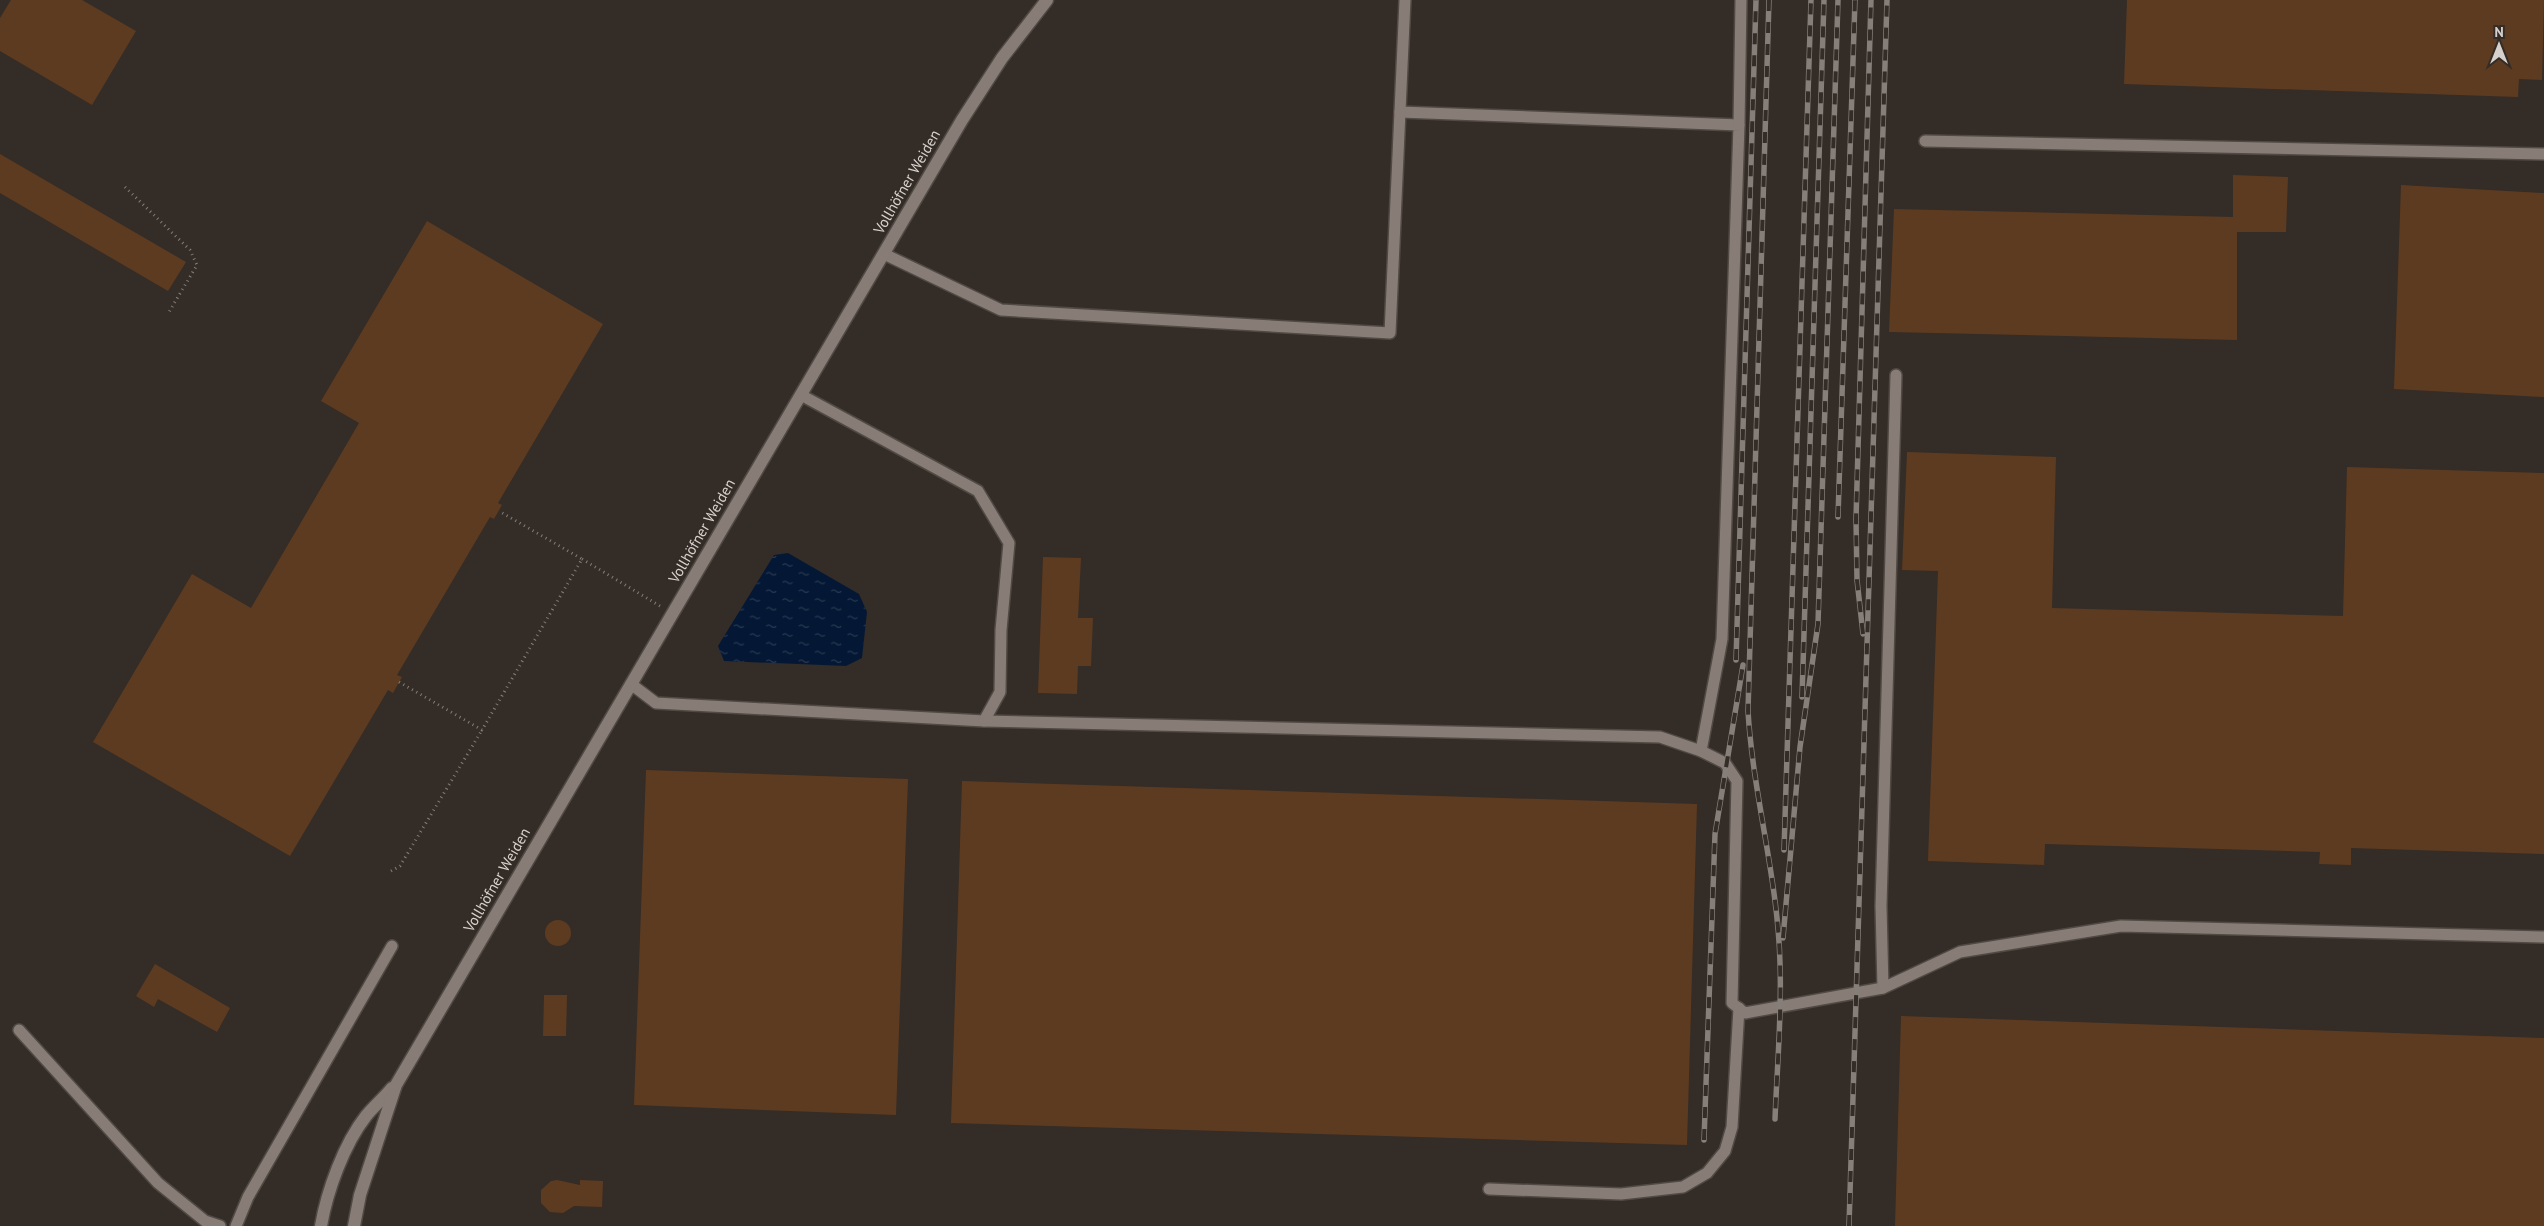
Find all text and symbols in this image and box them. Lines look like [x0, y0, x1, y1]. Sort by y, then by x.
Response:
north arrow [2474, 20, 2524, 70]
text: N [2494, 23, 2504, 41]
street label: Vollhöfner Weiden [869, 126, 944, 238]
street label: Vollhöfner Weiden [664, 475, 739, 587]
street label: Vollhöfner Weiden [459, 824, 534, 936]

